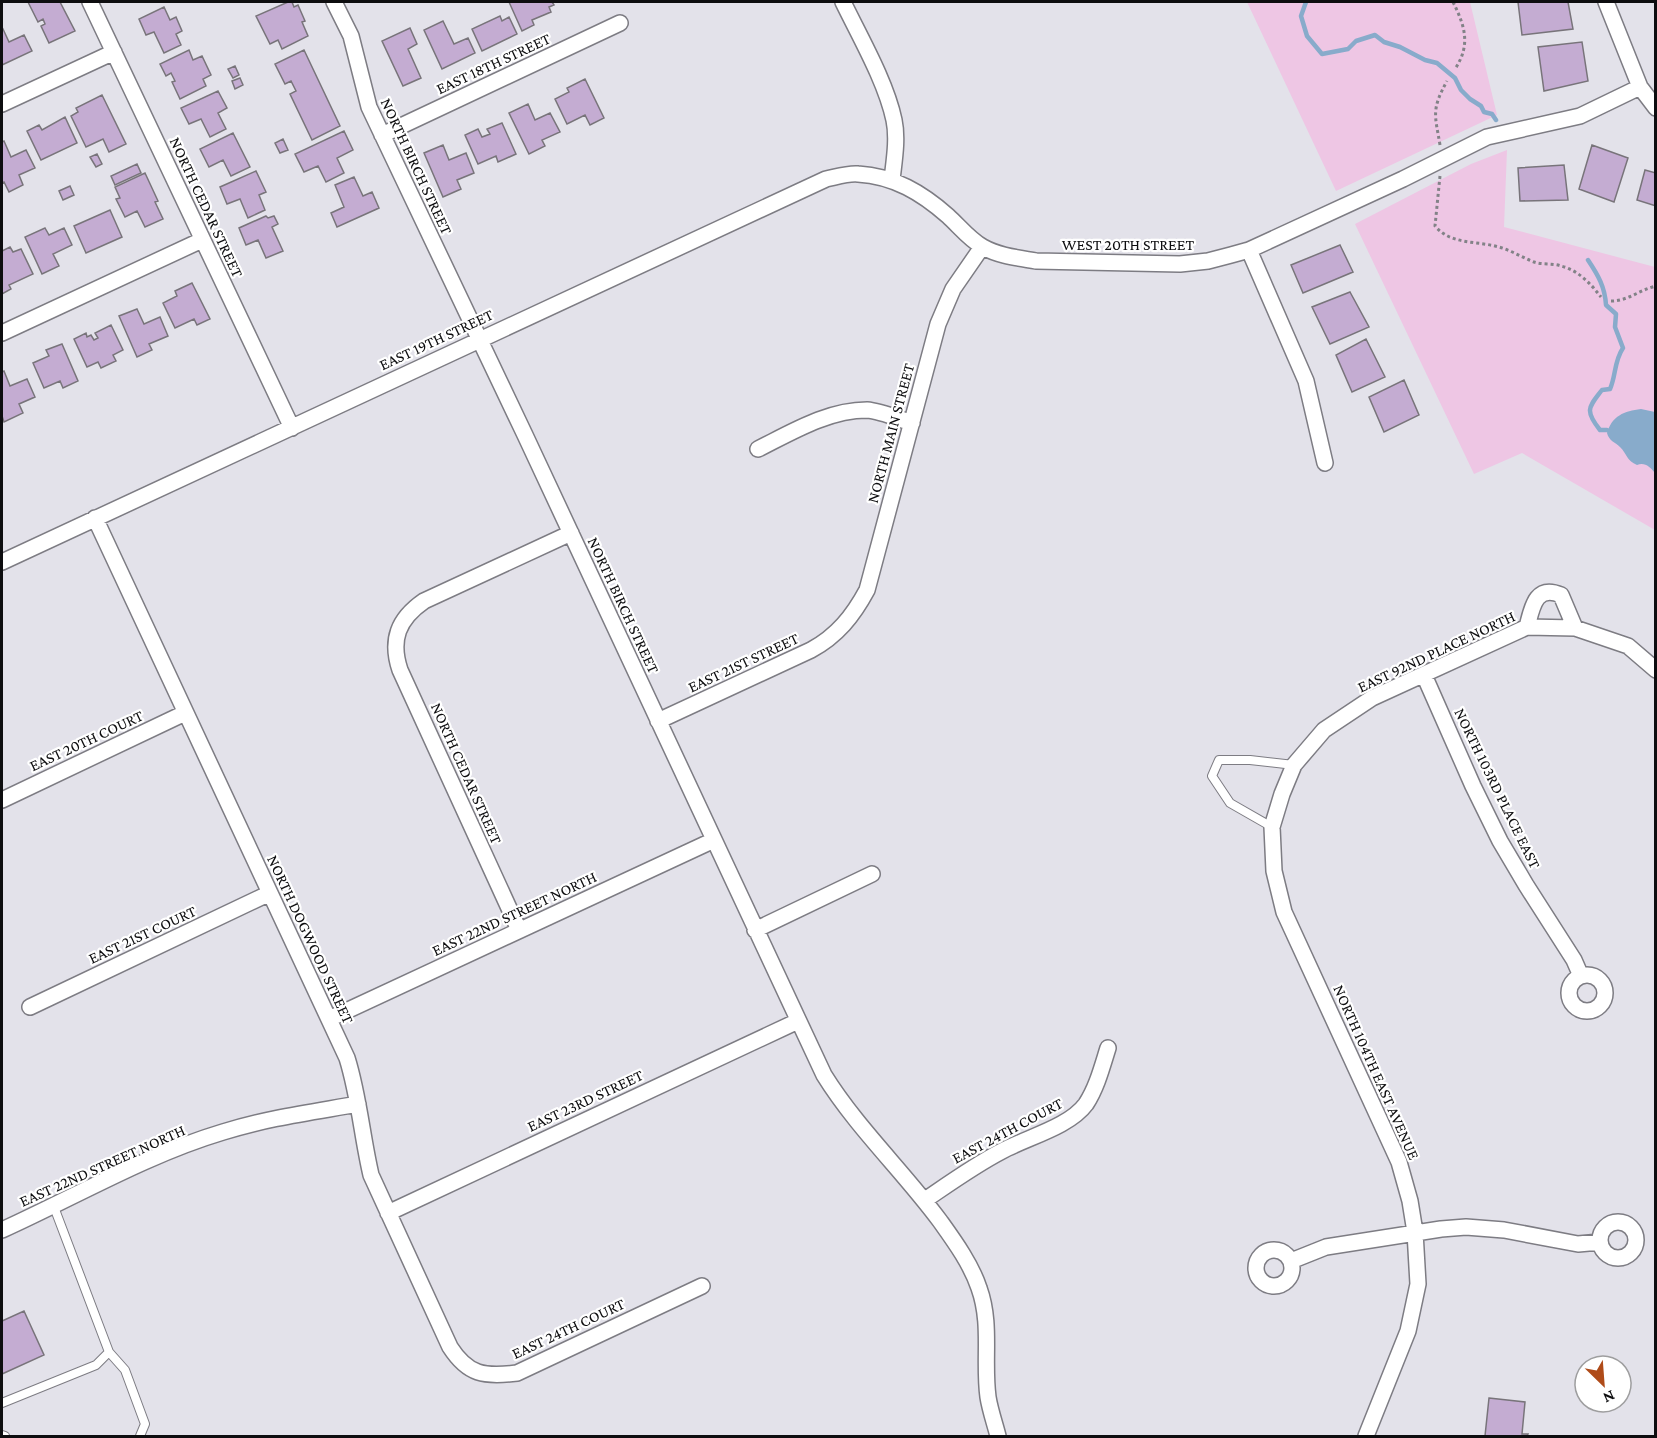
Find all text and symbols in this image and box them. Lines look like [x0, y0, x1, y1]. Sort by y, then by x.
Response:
street label: EAST 18TH STREET [434, 29, 553, 97]
street label: NORTH BIRCH STREET [378, 95, 456, 237]
street label: NORTH CEDAR STREET [167, 134, 247, 280]
street label: WEST 20TH STREET [1062, 236, 1194, 253]
street label: EAST 19TH STREET [377, 306, 496, 373]
street label: NORTH MAIN STREET [864, 361, 917, 505]
street label: NORTH BIRCH STREET [585, 534, 663, 676]
street label: EAST 92ND PLACE NORTH [1355, 607, 1518, 695]
street label: EAST 21ST STREET [685, 629, 801, 695]
street label: NORTH CEDAR STREET [428, 700, 505, 847]
street label: NORTH 103RD PLACE EAST [1451, 705, 1544, 871]
street label: EAST 20TH COURT [27, 707, 146, 774]
street label: NORTH DOGWOOD STREET [264, 852, 357, 1026]
street label: EAST 22ND STREET NORTH [429, 868, 599, 959]
street label: EAST 21ST COURT [86, 902, 199, 967]
street label: NORTH 104TH EAST AVENUE [1330, 982, 1423, 1163]
street label: EAST 23RD STREET [525, 1066, 646, 1135]
street label: EAST 24TH COURT [949, 1094, 1066, 1167]
street label: EAST 22ND STREET NORTH [17, 1121, 187, 1210]
street label: EAST 24TH COURT [509, 1295, 628, 1362]
north arrow [1573, 1354, 1633, 1414]
text: N [1601, 1387, 1618, 1407]

